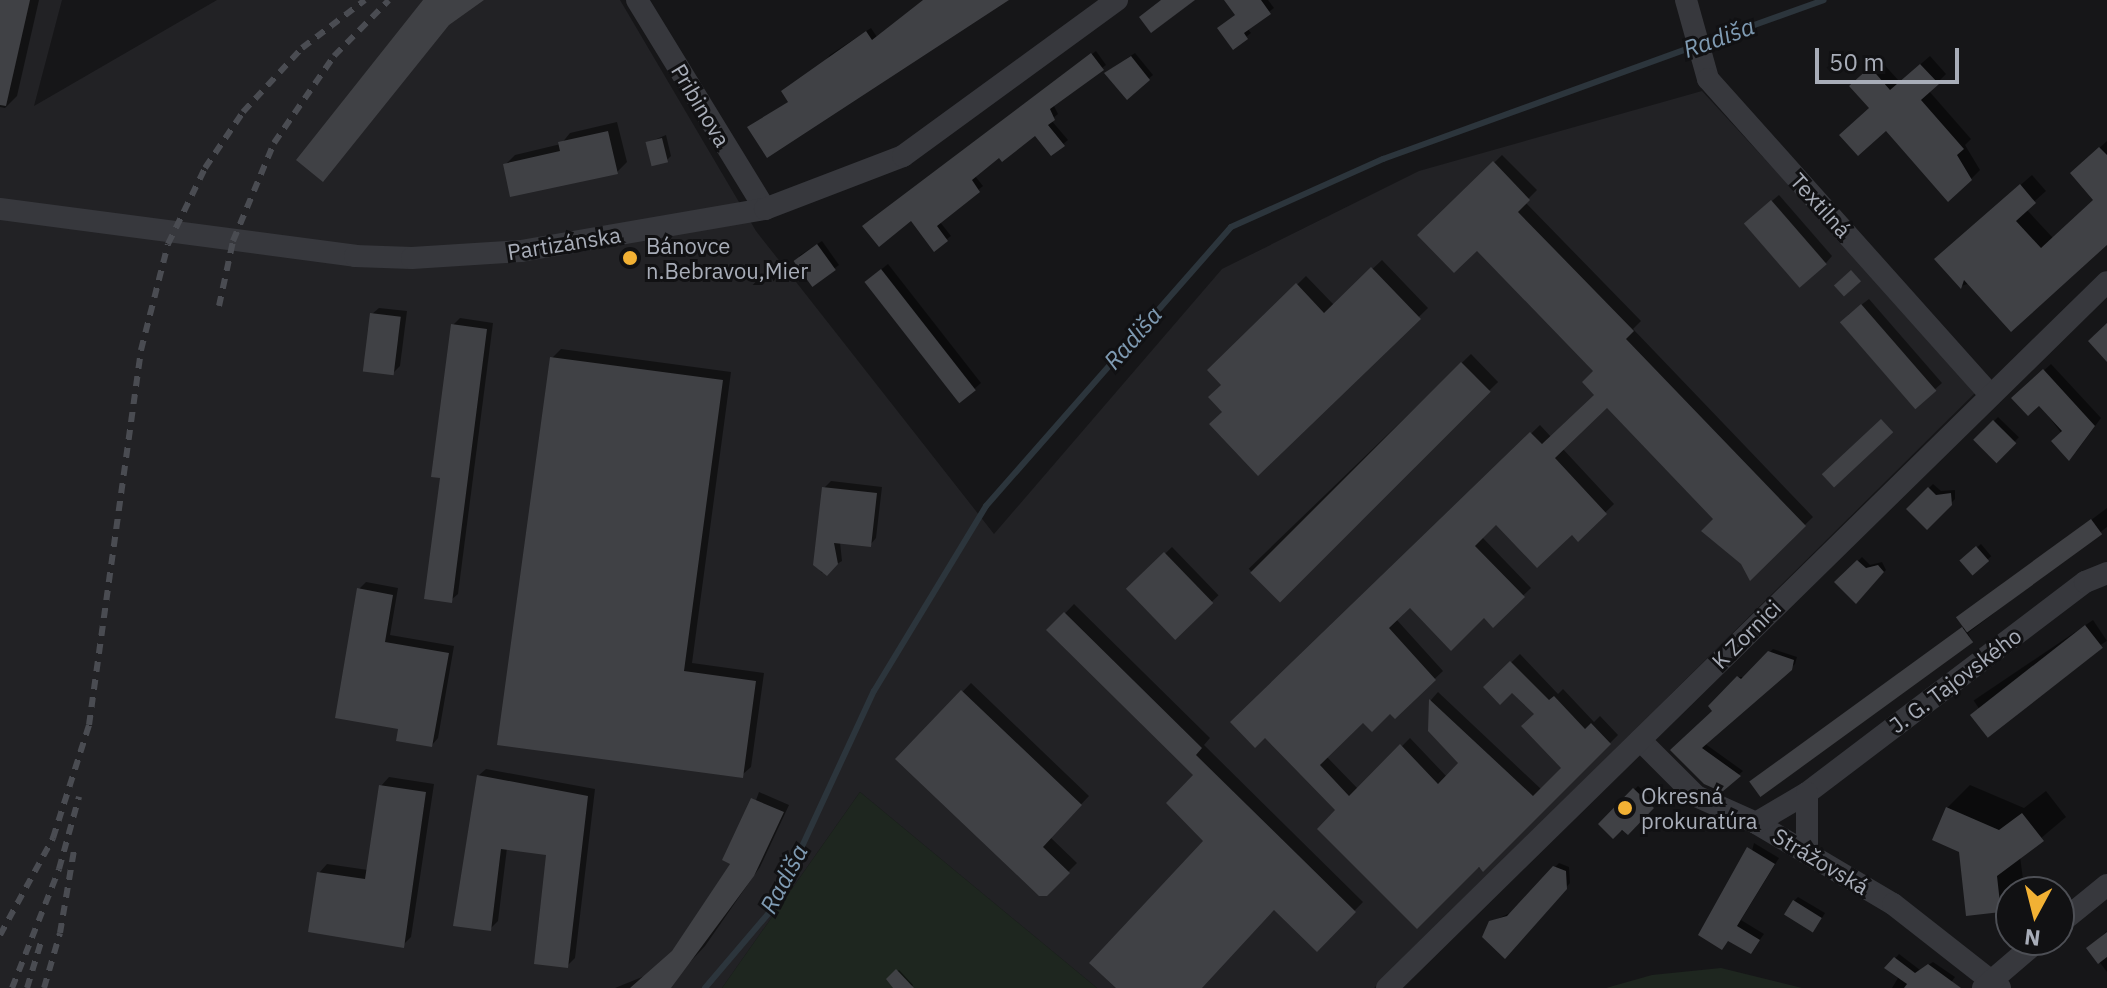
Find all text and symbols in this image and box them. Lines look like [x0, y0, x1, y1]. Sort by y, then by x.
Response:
water label: Radiša [1679, 12, 1759, 64]
scale bar [1819, 32, 1963, 82]
text: 50 m [1829, 46, 1884, 78]
street label: Pribinova [666, 59, 736, 151]
street label: Textilná [1785, 167, 1857, 243]
street label: Partizánska [505, 221, 623, 265]
place label: Bánovce n.Bebravou,Mier [646, 232, 808, 284]
marker: Bánovce n.Bebravou,Mier [621, 249, 639, 267]
water label: Radiša [1098, 301, 1168, 375]
street label: K Zornici [1706, 594, 1786, 674]
street label: J. G. Tajovského [1884, 622, 2026, 738]
place label: Okresná prokuratúra [1641, 782, 1758, 834]
marker: Okresná prokuratúra [1616, 799, 1634, 817]
street label: Strážovská [1768, 822, 1874, 900]
water label: Radiša [754, 840, 814, 918]
north arrow [1995, 876, 2075, 956]
text: N [2023, 923, 2042, 954]

